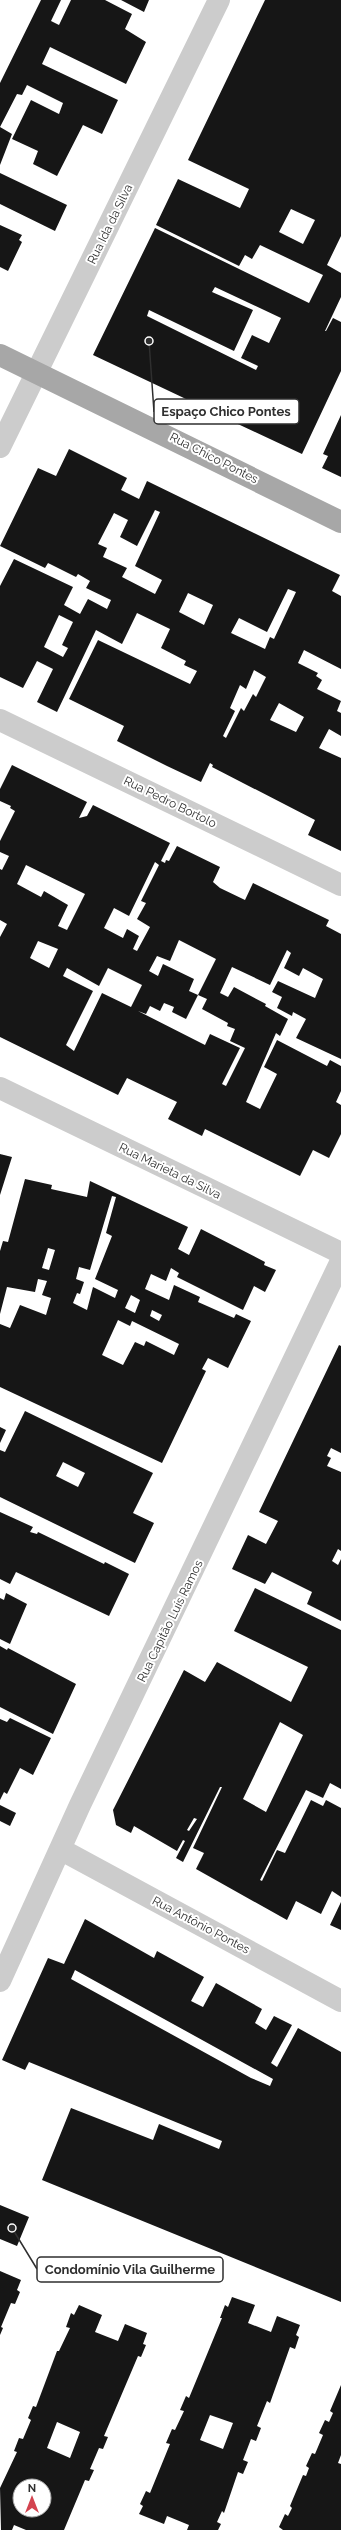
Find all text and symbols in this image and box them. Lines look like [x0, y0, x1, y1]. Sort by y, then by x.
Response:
street label: Rua Ida da Silva [85, 182, 135, 266]
callout: Espaço Chico Pontes [154, 399, 299, 424]
text: Espaço Chico Pontes [161, 404, 291, 419]
street label: Rua Chico Pontes [168, 430, 261, 486]
street label: Rua Pedro Bortolo [121, 773, 219, 831]
street label: Rua Marieta da Silva [117, 1140, 223, 1202]
street label: Rua Capitão Luís Ramos [134, 1558, 206, 1684]
street label: Rua Antônio Pontes [150, 1893, 252, 1957]
callout: Condomínio Vila Guilherme [37, 2257, 223, 2282]
text: Condomínio Vila Guilherme [45, 2262, 215, 2277]
north arrow [12, 2478, 52, 2518]
text: N [28, 2482, 36, 2495]

